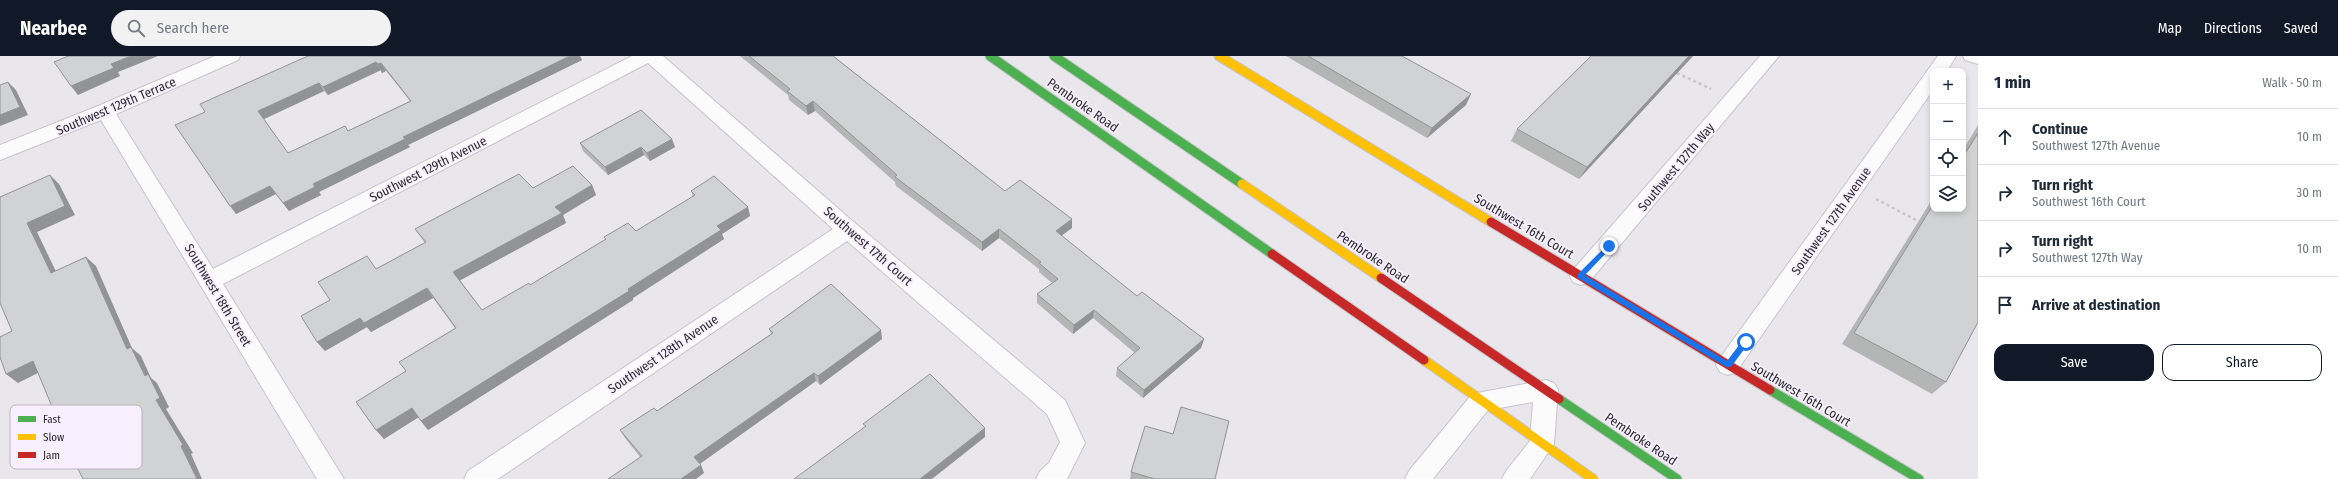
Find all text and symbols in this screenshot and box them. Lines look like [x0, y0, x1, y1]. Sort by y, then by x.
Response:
search box [111, 10, 391, 46]
text: Nearbee [20, 17, 87, 40]
icon: search [125, 17, 147, 39]
text: Search here [157, 19, 229, 37]
text: Map [2158, 20, 2182, 37]
text: Directions [2204, 20, 2262, 37]
text: Saved [2284, 20, 2318, 37]
map controls [1930, 68, 1966, 212]
button: + [1930, 68, 1966, 104]
text: 1 min [1994, 72, 2031, 93]
street label: Southwest 129th Terrace [54, 74, 178, 138]
street label: Pembroke Road [1045, 75, 1121, 135]
text: Walk · 50 m [2262, 75, 2322, 90]
button: − [1930, 104, 1966, 140]
street label: Southwest 127th Way [1635, 120, 1717, 214]
text: Continue [2032, 120, 2088, 138]
icon: ahead [1994, 126, 2016, 148]
text: 10 m [2297, 129, 2322, 144]
street label: Southwest 129th Avenue [367, 133, 489, 205]
text: Southwest 127th Avenue [2032, 138, 2160, 153]
button: locate [1930, 140, 1966, 176]
street label: Southwest 127th Avenue [1788, 164, 1874, 278]
button: layers [1930, 176, 1966, 212]
text: Turn right [2032, 176, 2093, 194]
icon: right [1994, 182, 2016, 204]
text: 30 m [2296, 185, 2322, 200]
street label: Southwest 16th Court [1472, 190, 1577, 262]
text: Southwest 16th Court [2032, 194, 2145, 209]
street label: Southwest 17th Court [821, 204, 916, 289]
street label: Pembroke Road [1334, 228, 1412, 286]
text: Turn right [2032, 232, 2093, 250]
route end [1600, 237, 1618, 255]
icon: right [1994, 238, 2016, 260]
street label: Southwest 18th Street [182, 241, 255, 350]
text: 10 m [2297, 241, 2322, 256]
text: Southwest 127th Way [2032, 250, 2142, 265]
icon: arrive [1994, 294, 2016, 316]
text: Arrive at destination [2032, 296, 2160, 314]
street label: Southwest 128th Avenue [605, 312, 721, 396]
route start [1737, 333, 1755, 351]
button: Save [1994, 344, 2154, 381]
button: Share [2162, 344, 2322, 381]
street label: Southwest 16th Court [1749, 358, 1854, 430]
legend [10, 405, 142, 469]
street label: Pembroke Road [1602, 410, 1680, 468]
text: Fast [43, 413, 61, 426]
text: Slow [43, 431, 64, 444]
text: Jam [43, 449, 60, 462]

